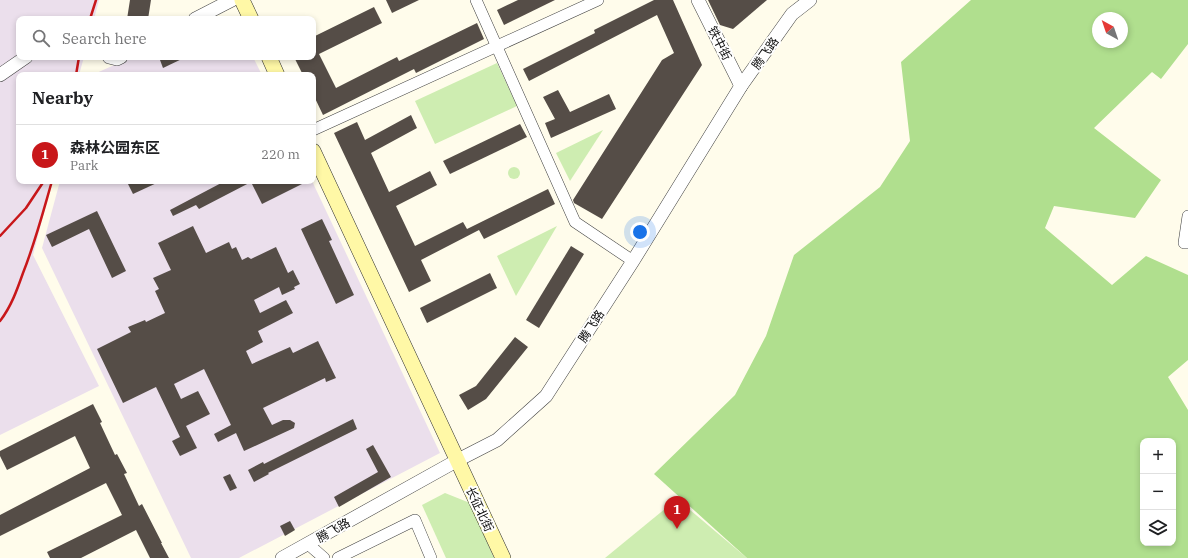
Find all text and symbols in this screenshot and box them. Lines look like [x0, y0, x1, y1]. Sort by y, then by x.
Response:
north arrow [1092, 12, 1128, 48]
search box [16, 16, 316, 60]
street label: 铁中街 [705, 24, 735, 62]
icon: search [30, 27, 52, 49]
text: Search here [62, 29, 147, 48]
street label: 腾飞路 [749, 34, 781, 72]
text: Nearby [32, 87, 93, 109]
text: 森林公园东区 [70, 138, 160, 157]
text: 1 [41, 146, 49, 163]
text: 220 m [261, 146, 300, 163]
text: Park [70, 157, 98, 174]
your location [630, 222, 650, 242]
street label: 腾飞路 [575, 307, 607, 345]
map controls [1140, 438, 1176, 546]
button: + [1140, 438, 1176, 474]
button: − [1140, 474, 1176, 510]
street label: 长征北街 [463, 484, 497, 534]
pin: 1 [664, 496, 690, 529]
button: layers [1140, 510, 1176, 546]
street label: 腾飞路 [314, 515, 352, 545]

